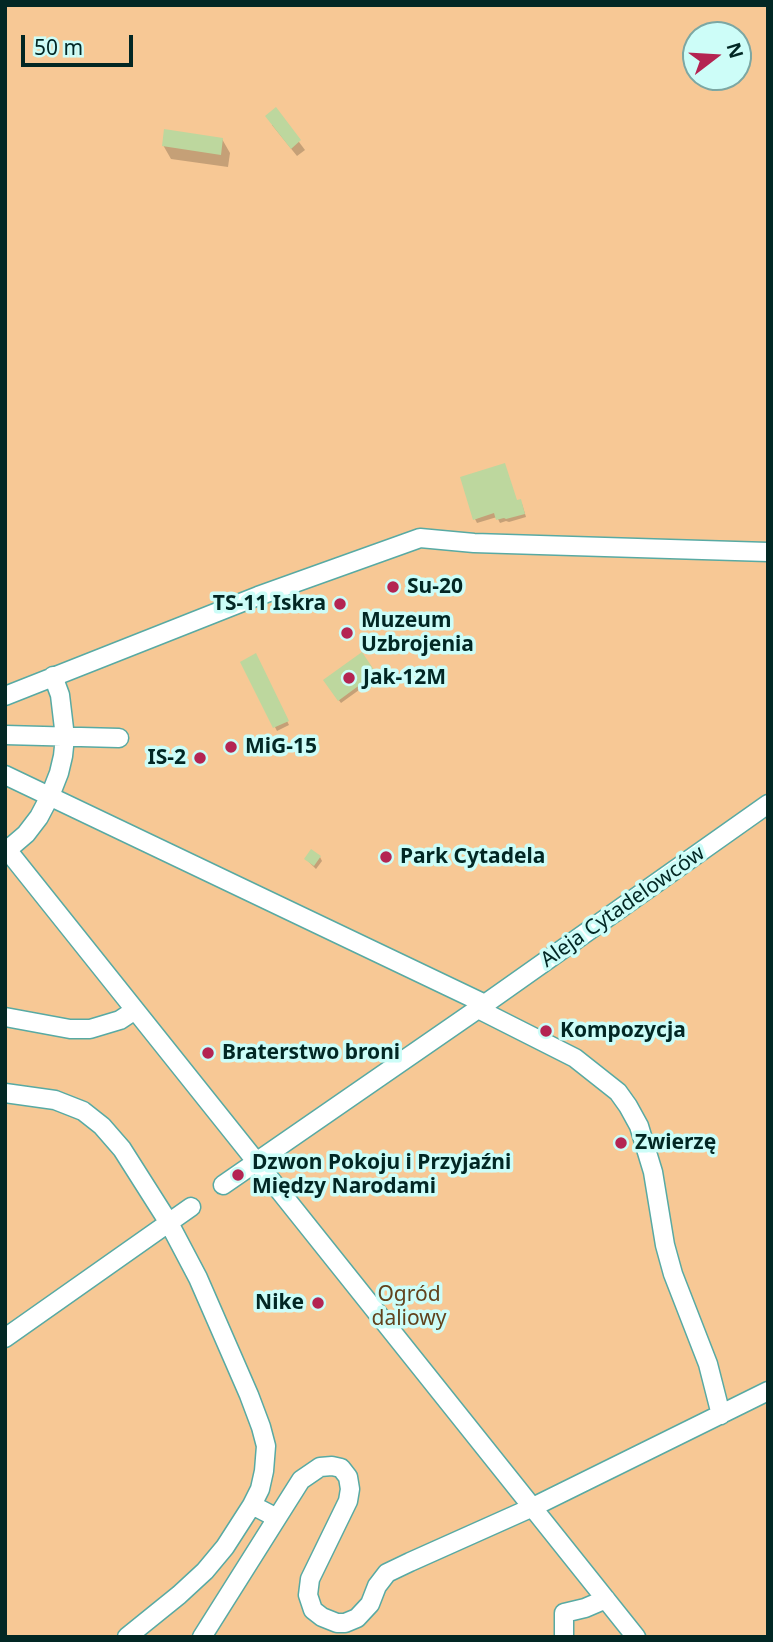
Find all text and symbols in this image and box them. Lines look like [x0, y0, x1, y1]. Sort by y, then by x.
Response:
scale bar [24, 21, 136, 65]
north arrow [682, 21, 752, 91]
text: 50 m [34, 33, 83, 61]
text: N [720, 39, 750, 62]
place label: Su-20 [407, 574, 463, 600]
marker: Su-20 [385, 579, 401, 595]
place label: TS-11 Iskra [213, 591, 326, 617]
marker: TS-11 Iskra [332, 596, 348, 612]
place label: Muzeum Uzbrojenia [361, 608, 474, 658]
marker: Muzeum Uzbrojenia [339, 625, 355, 641]
place label: Jak-12M [363, 665, 446, 691]
marker: Jak-12M [341, 670, 357, 686]
place label: MiG-15 [245, 734, 317, 760]
marker: MiG-15 [223, 739, 239, 755]
place label: IS-2 [148, 745, 186, 771]
marker: IS-2 [192, 750, 208, 766]
street label: Aleja Cytadelowców [536, 841, 710, 973]
place label: Park Cytadela [400, 844, 545, 870]
marker: Park Cytadela [378, 849, 394, 865]
place label: Kompozycja [560, 1018, 686, 1044]
marker: Kompozycja [538, 1023, 554, 1039]
place label: Braterstwo broni [222, 1040, 400, 1066]
marker: Braterstwo broni [200, 1045, 216, 1061]
place label: Zwierzę [635, 1130, 716, 1156]
marker: Zwierzę [613, 1135, 629, 1151]
place label: Dzwon Pokoju i Przyjaźni Między Narodami [252, 1150, 511, 1200]
marker: Dzwon Pokoju i Przyjaźni Między Narodami [230, 1167, 246, 1183]
park label: Ogród daliowy [371, 1282, 447, 1332]
place label: Nike [255, 1290, 304, 1316]
marker: Nike [310, 1295, 326, 1311]

